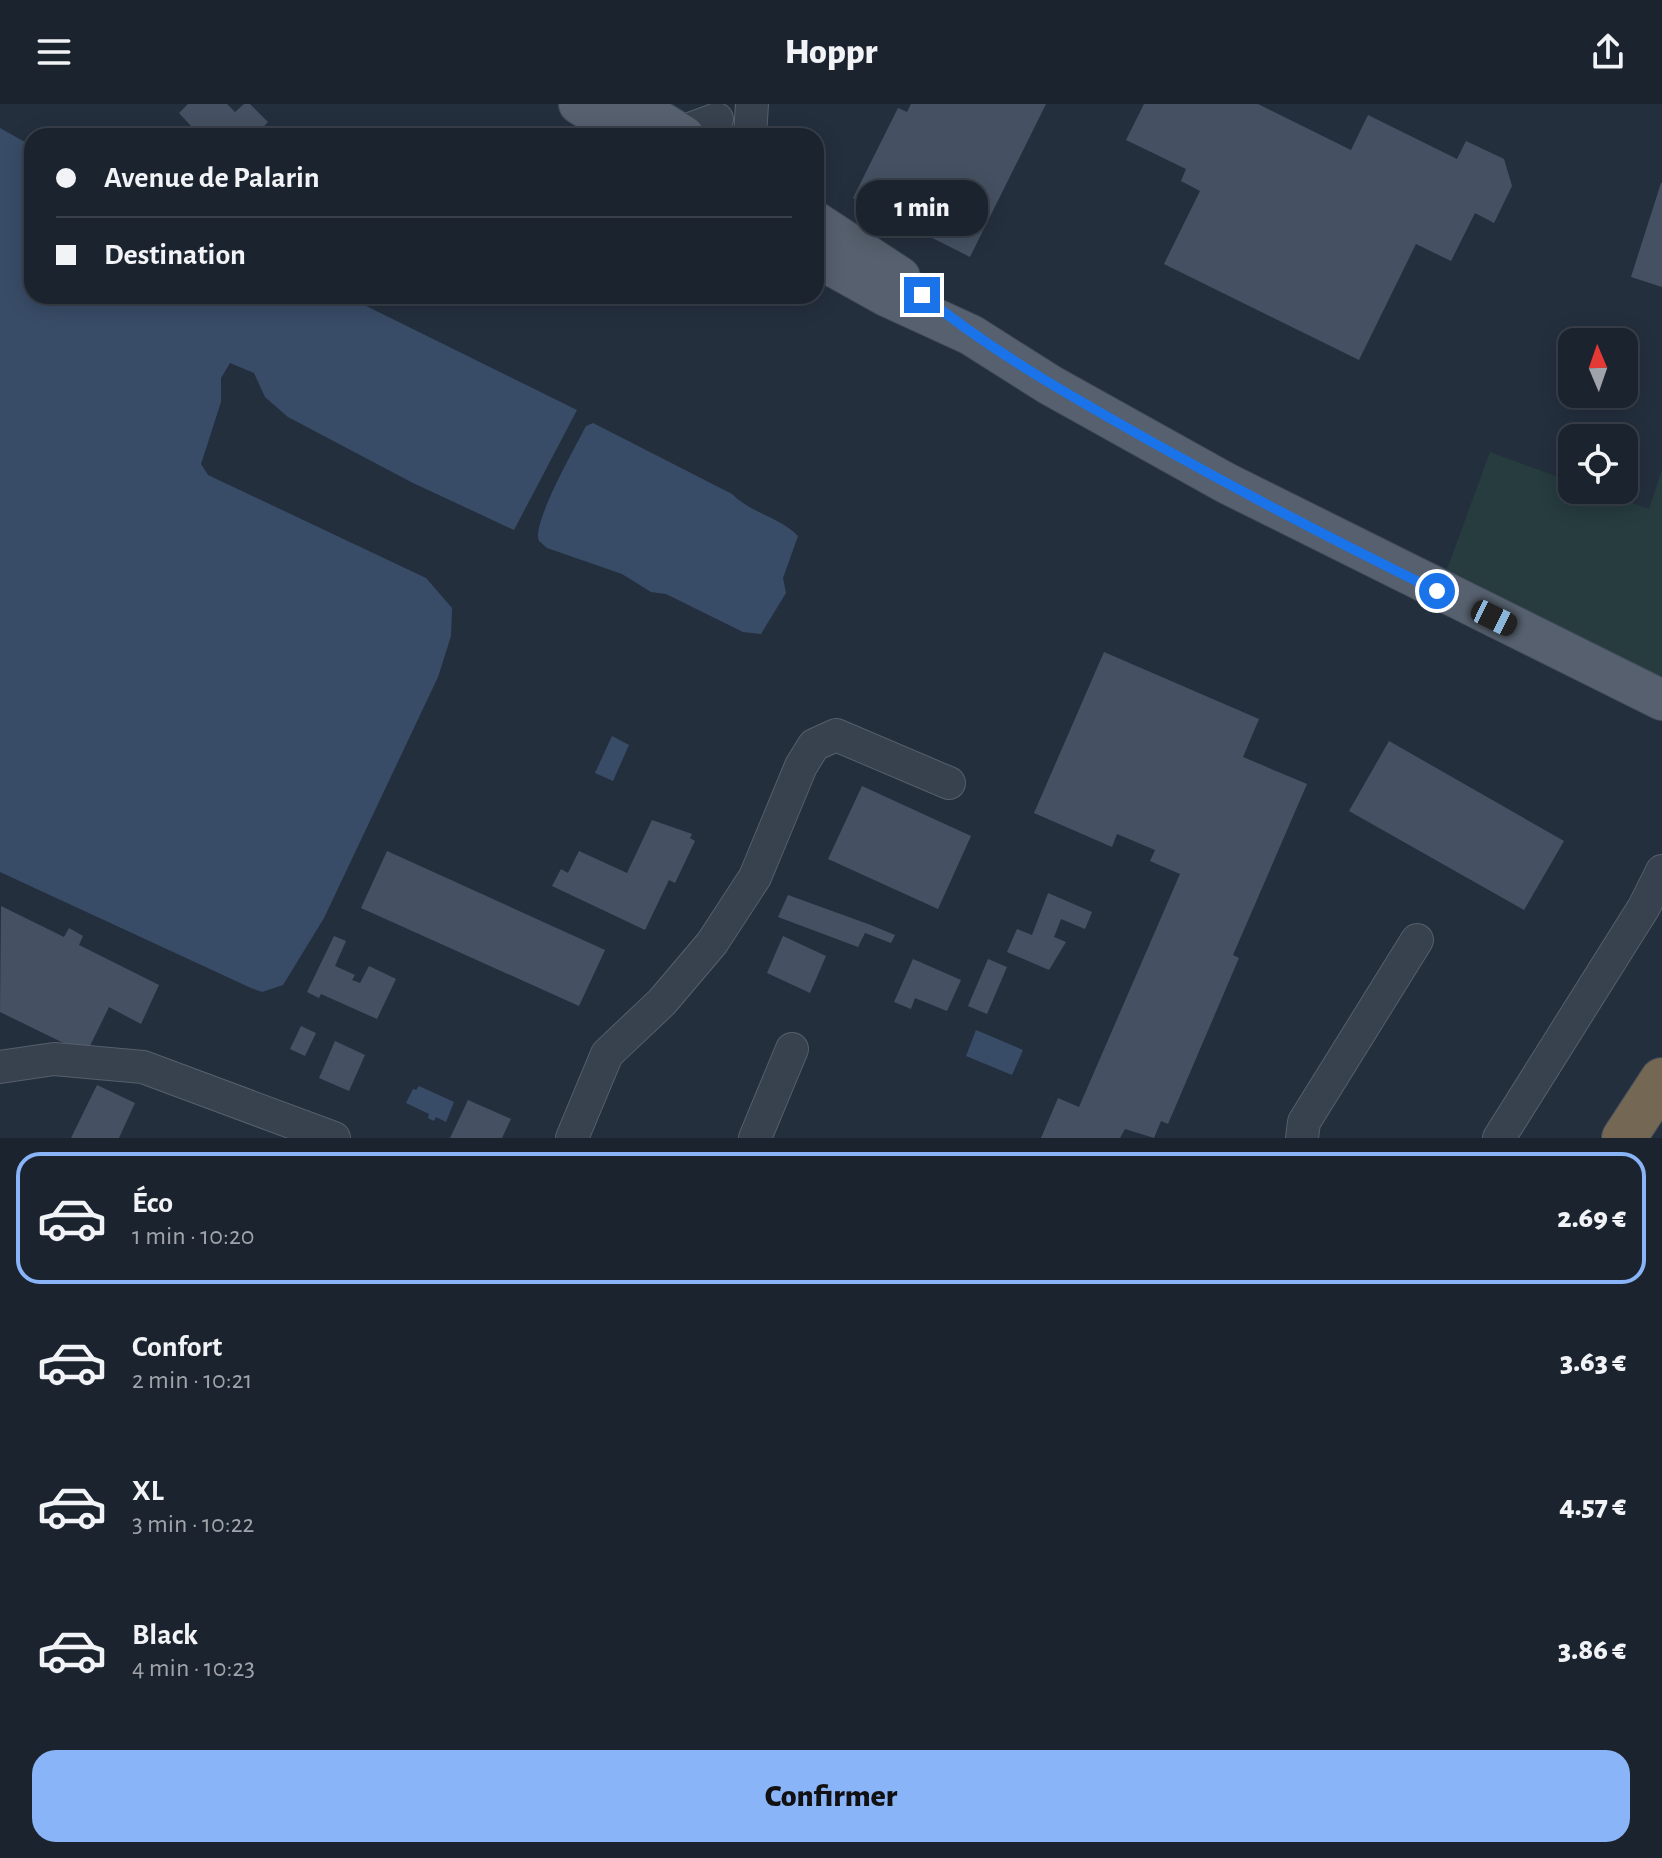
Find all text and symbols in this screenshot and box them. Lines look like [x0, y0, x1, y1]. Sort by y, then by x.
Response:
icon: menu [32, 30, 76, 74]
icon: share [1586, 30, 1630, 74]
text: Hoppr [785, 34, 877, 70]
text: Avenue de Palarin [104, 163, 320, 193]
callout: 1 min [856, 179, 988, 235]
text: 1 min [894, 195, 950, 221]
text: Destination [104, 240, 246, 270]
route end [904, 277, 940, 313]
north arrow [1558, 328, 1638, 408]
map controls [1558, 328, 1638, 504]
button: locate [1558, 424, 1638, 504]
route start [1419, 573, 1455, 609]
car [1467, 597, 1521, 639]
icon: car [36, 1182, 108, 1254]
text: Éco [132, 1188, 173, 1218]
text: 2.69 € [1557, 1203, 1626, 1233]
text: 1 min · 10:20 [132, 1223, 254, 1249]
icon: car [36, 1326, 108, 1398]
text: Confort [132, 1332, 222, 1362]
text: 3.63 € [1560, 1347, 1626, 1377]
text: 2 min · 10:21 [132, 1367, 253, 1393]
icon: car [36, 1470, 108, 1542]
text: XL [132, 1476, 164, 1506]
text: 4.57 € [1559, 1491, 1626, 1521]
text: 3 min · 10:22 [132, 1511, 254, 1537]
icon: car [36, 1614, 108, 1686]
text: Black [132, 1620, 198, 1650]
text: 3.86 € [1558, 1635, 1626, 1665]
text: 4 min · 10:23 [132, 1655, 255, 1681]
button: Confirmer [32, 1750, 1630, 1842]

